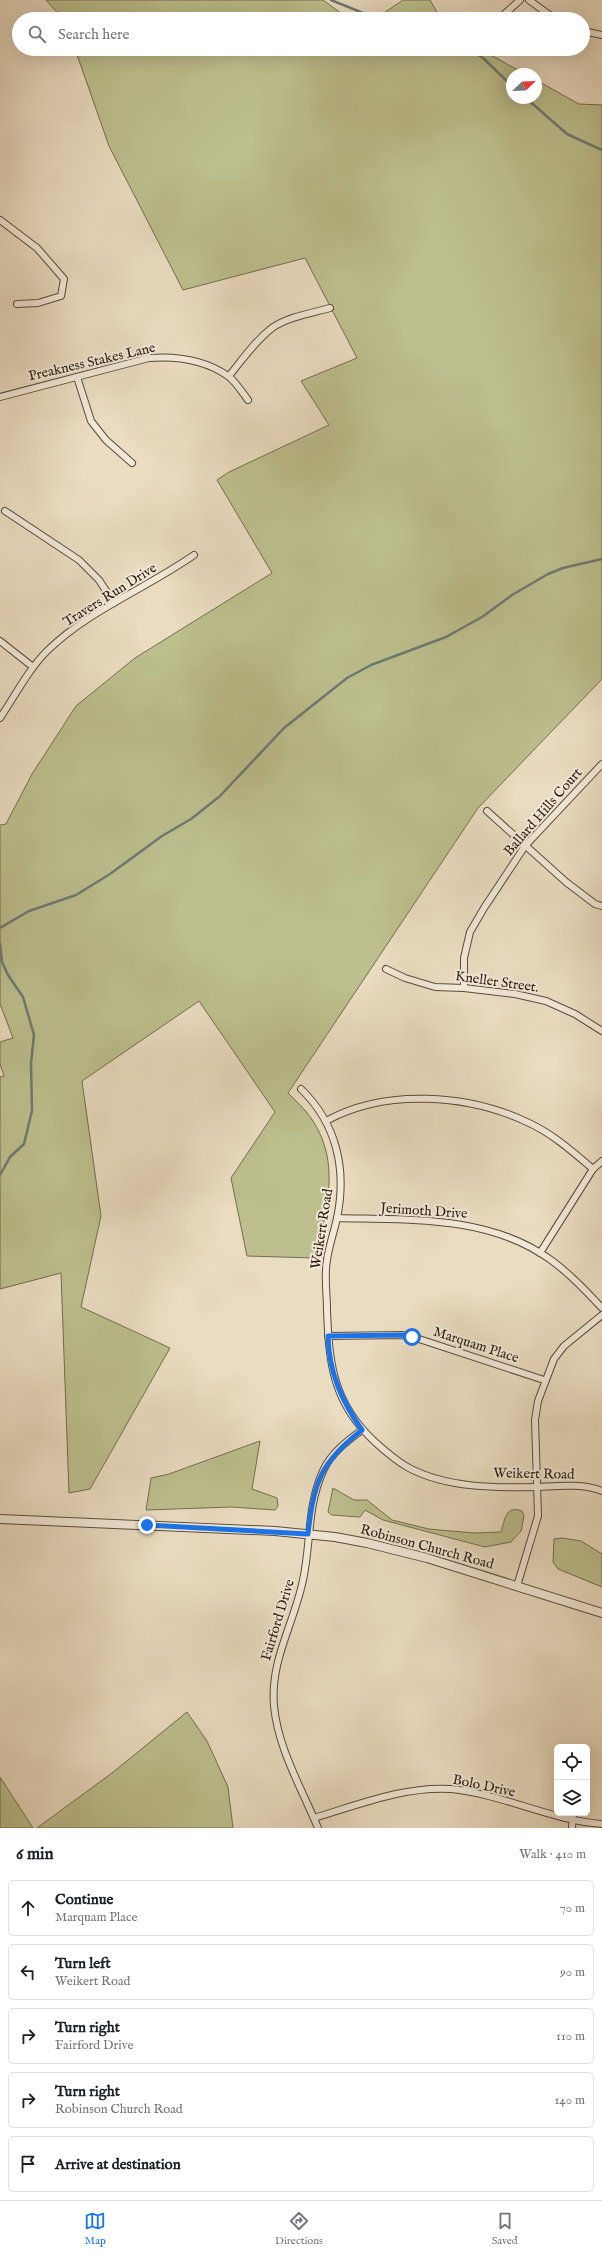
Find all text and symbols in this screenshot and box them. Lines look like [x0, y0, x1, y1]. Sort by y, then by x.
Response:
search box [12, 12, 590, 56]
icon: search [26, 23, 48, 45]
text: Search here [58, 25, 129, 44]
north arrow [506, 68, 542, 104]
street label: Preakness Stakes Lane [27, 339, 158, 385]
street label: Travers Run Drive [60, 559, 161, 631]
street label: Ballard Hills Court [500, 764, 586, 860]
street label: Kneller Street. [454, 967, 540, 997]
street label: Weikert Road [307, 1187, 337, 1271]
street label: Jerimoth Drive [378, 1199, 469, 1223]
street label: Marquam Place [431, 1323, 522, 1367]
route start [403, 1328, 421, 1346]
street label: Weikert Road [493, 1464, 575, 1484]
route end [138, 1516, 156, 1534]
street label: Robinson Church Road [358, 1520, 496, 1574]
street label: Fairford Drive [257, 1576, 299, 1663]
map controls [554, 1744, 590, 1816]
button: locate [554, 1744, 590, 1780]
street label: Bolo Drive [451, 1771, 518, 1802]
button: layers [554, 1780, 590, 1816]
text: 6 min [16, 1844, 54, 1865]
text: Walk · 410 m [519, 1846, 586, 1863]
text: Continue [55, 1890, 113, 1909]
icon: ahead [17, 1897, 39, 1919]
text: 70 m [560, 1900, 585, 1917]
text: Marquam Place [55, 1909, 138, 1926]
text: Turn left [55, 1954, 111, 1973]
icon: left [17, 1961, 39, 1983]
text: 90 m [560, 1964, 585, 1981]
text: Weikert Road [55, 1973, 130, 1990]
text: Turn right [55, 2018, 120, 2037]
icon: right [17, 2025, 39, 2047]
text: 110 m [556, 2028, 585, 2045]
text: Fairford Drive [55, 2037, 133, 2054]
text: Turn right [55, 2082, 120, 2101]
icon: right [17, 2089, 39, 2111]
text: 140 m [555, 2092, 585, 2109]
text: Robinson Church Road [55, 2101, 183, 2118]
icon: arrive [17, 2153, 39, 2175]
text: Arrive at destination [55, 2155, 181, 2174]
tab: Map [84, 2210, 106, 2248]
tab: Directions [275, 2210, 323, 2248]
tab: Saved [492, 2210, 518, 2248]

